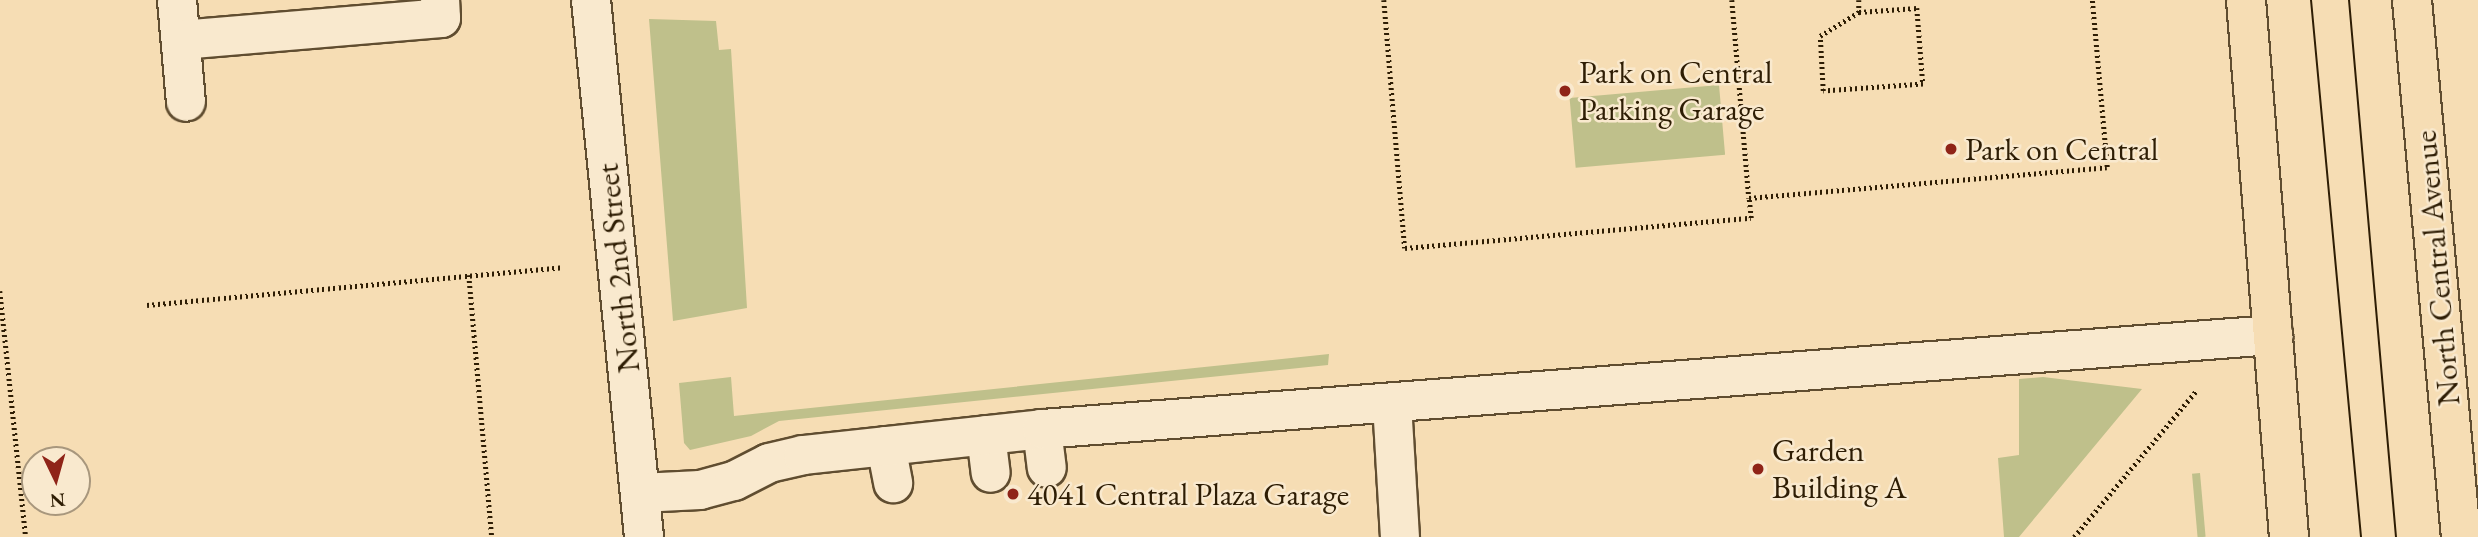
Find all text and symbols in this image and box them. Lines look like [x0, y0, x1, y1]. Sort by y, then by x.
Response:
place label: Park on Central Parking Garage [1579, 54, 1772, 129]
marker: Park on Central Parking Garage [1557, 83, 1573, 99]
street label: North Central Avenue [2406, 129, 2468, 407]
place label: Park on Central [1965, 130, 2158, 168]
marker: Park on Central [1943, 141, 1959, 157]
street label: North 2nd Street [588, 162, 648, 374]
place label: Garden Building A [1772, 432, 1907, 507]
north arrow [21, 446, 91, 516]
marker: Garden Building A [1750, 461, 1766, 477]
place label: 4041 Central Plaza Garage [1027, 475, 1349, 513]
marker: 4041 Central Plaza Garage [1005, 486, 1021, 502]
text: N [49, 487, 66, 514]

